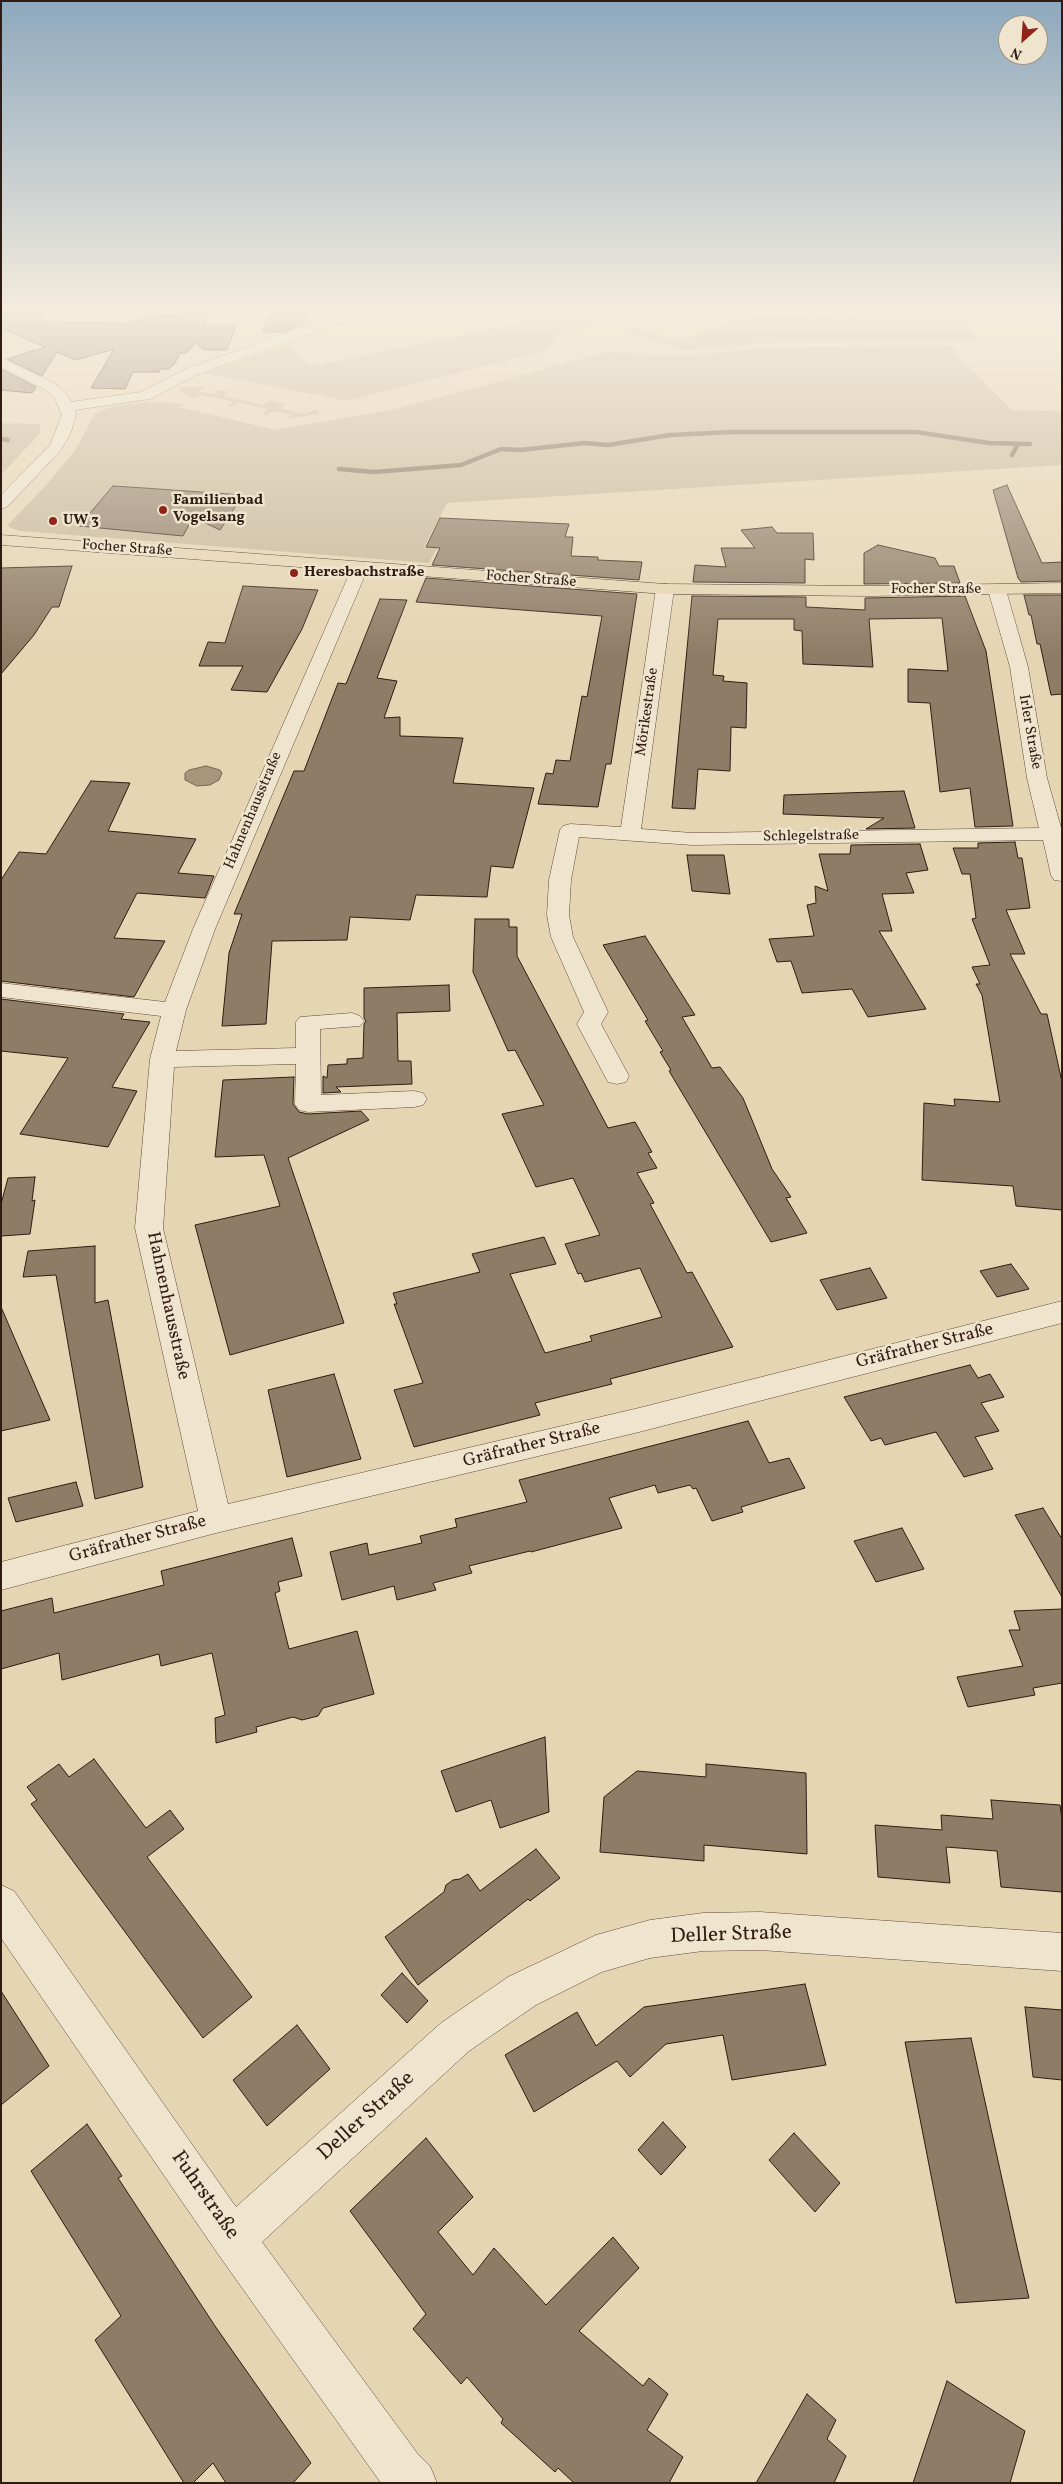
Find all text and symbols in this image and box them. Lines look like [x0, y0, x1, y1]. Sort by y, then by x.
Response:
north arrow [998, 15, 1048, 65]
text: N [1008, 42, 1025, 64]
place label: Familienbad Vogelsang [173, 492, 263, 527]
marker: Familienbad Vogelsang [157, 504, 169, 516]
place label: UW 3 [63, 512, 99, 530]
marker: UW 3 [47, 515, 59, 527]
street label: Focher Straße [81, 537, 173, 561]
place label: Heresbachstraße [304, 564, 425, 582]
marker: Heresbachstraße [288, 567, 300, 579]
street label: Focher Straße [485, 568, 577, 592]
street label: Focher Straße [891, 581, 981, 599]
street label: Mörikestraße [633, 667, 663, 757]
street label: Irler Straße [1014, 693, 1044, 771]
street label: Hahnenhausstraße [221, 750, 287, 872]
street label: Schlegelstraße [763, 827, 859, 847]
street label: Hahnenhausstraße [141, 1230, 193, 1382]
street label: Gräfrather Straße [854, 1319, 996, 1375]
street label: Gräfrather Straße [461, 1418, 603, 1474]
street label: Gräfrather Straße [67, 1511, 209, 1569]
street label: Deller Straße [670, 1921, 792, 1951]
street label: Deller Straße [313, 2067, 421, 2167]
street label: Fuhrstraße [164, 2147, 244, 2245]

